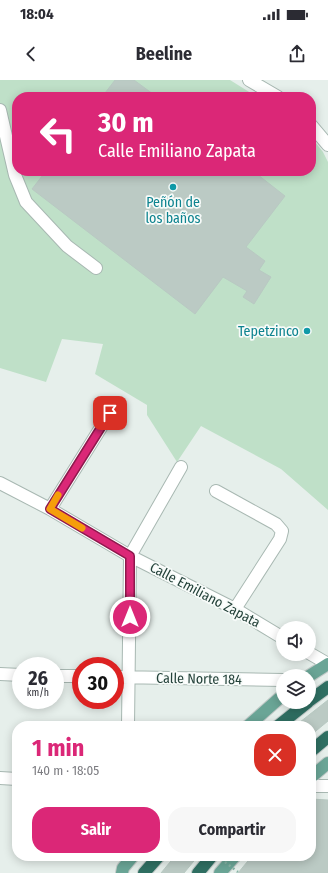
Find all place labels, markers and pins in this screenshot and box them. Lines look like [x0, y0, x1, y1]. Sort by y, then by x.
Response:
marker: Peñón de los baños [168, 182, 178, 192]
place label: Peñón de los baños [145, 194, 201, 227]
place label: Tepetzinco [238, 323, 299, 340]
marker: Tepetzinco [302, 326, 312, 336]
pin [93, 396, 127, 430]

